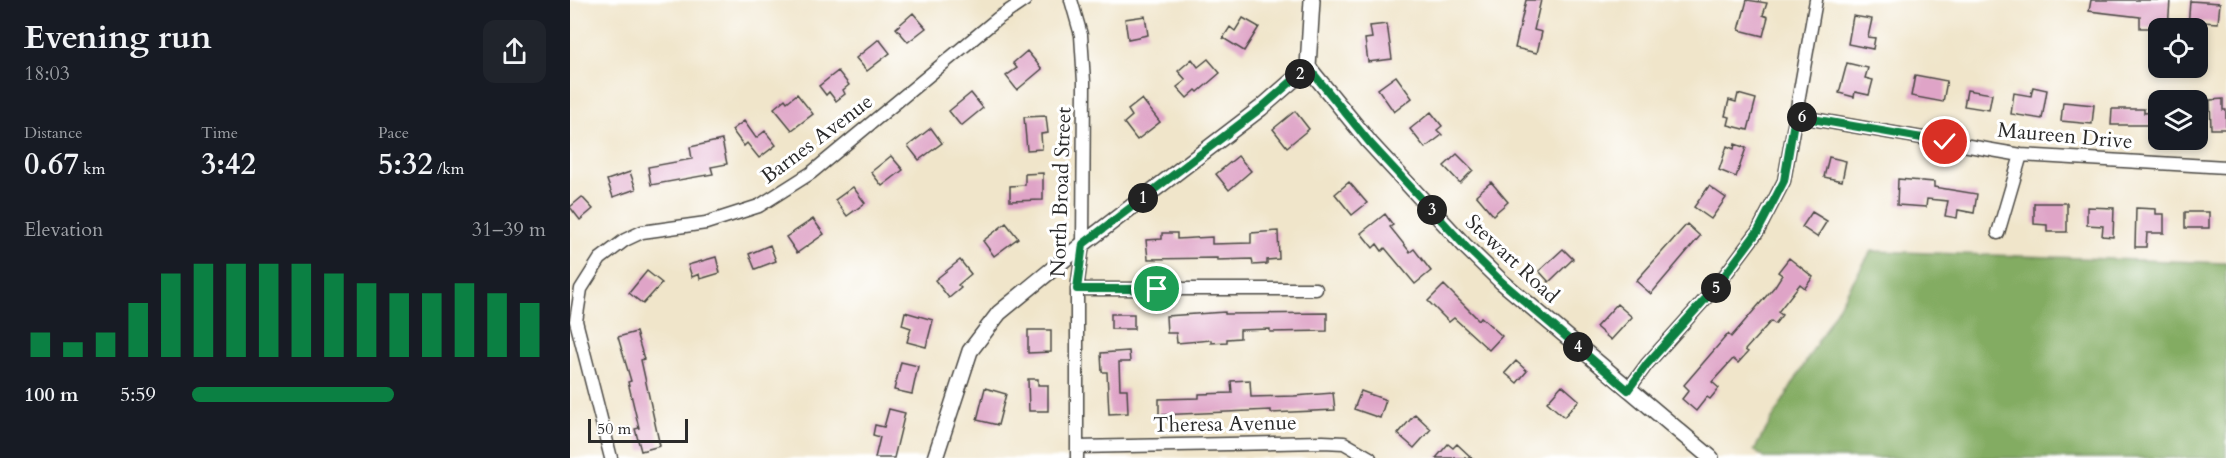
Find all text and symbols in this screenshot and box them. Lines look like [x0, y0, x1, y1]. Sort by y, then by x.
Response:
text: Evening run [24, 15, 212, 60]
map controls [2148, 18, 2208, 150]
button: locate [2148, 18, 2208, 78]
button: share [483, 20, 546, 83]
pin: 2 [1285, 59, 1315, 89]
text: 18:03 [24, 60, 70, 87]
text: 2 [1296, 63, 1304, 85]
street label: Barnes Avenue [755, 87, 879, 191]
button: layers [2148, 90, 2208, 150]
pin: 6 [1787, 102, 1817, 132]
street label: North Broad Street [1044, 106, 1078, 278]
text: 6 [1798, 106, 1806, 128]
pin [1919, 116, 1970, 167]
street label: Maureen Drive [1996, 116, 2134, 156]
text: Distance [24, 122, 82, 144]
text: Time [201, 122, 238, 144]
text: Pace [378, 122, 409, 144]
icon: check [1928, 125, 1961, 158]
text: 0.67 [24, 144, 79, 185]
text: 3:42 [201, 144, 256, 185]
text: 5:32 [378, 144, 433, 185]
text: km [79, 158, 105, 180]
text: /km [433, 158, 464, 180]
pin: 1 [1128, 183, 1158, 213]
text: 1 [1139, 187, 1147, 209]
pin: 3 [1417, 195, 1447, 225]
text: 3 [1428, 199, 1436, 221]
street label: Stewart Road [1459, 208, 1565, 310]
text: Elevation [24, 216, 103, 243]
text: 31–39 m [472, 216, 546, 243]
pin [1131, 263, 1182, 314]
icon: arrive [1140, 272, 1173, 305]
pin: 5 [1701, 273, 1731, 303]
text: 5 [1712, 277, 1720, 299]
pin: 4 [1563, 332, 1593, 362]
text: 4 [1574, 336, 1582, 358]
text: 100 m [24, 381, 79, 408]
text: 5:59 [120, 381, 156, 408]
street label: Theresa Avenue [1153, 408, 1297, 440]
scale bar [588, 416, 688, 444]
text: 50 m [597, 418, 631, 440]

